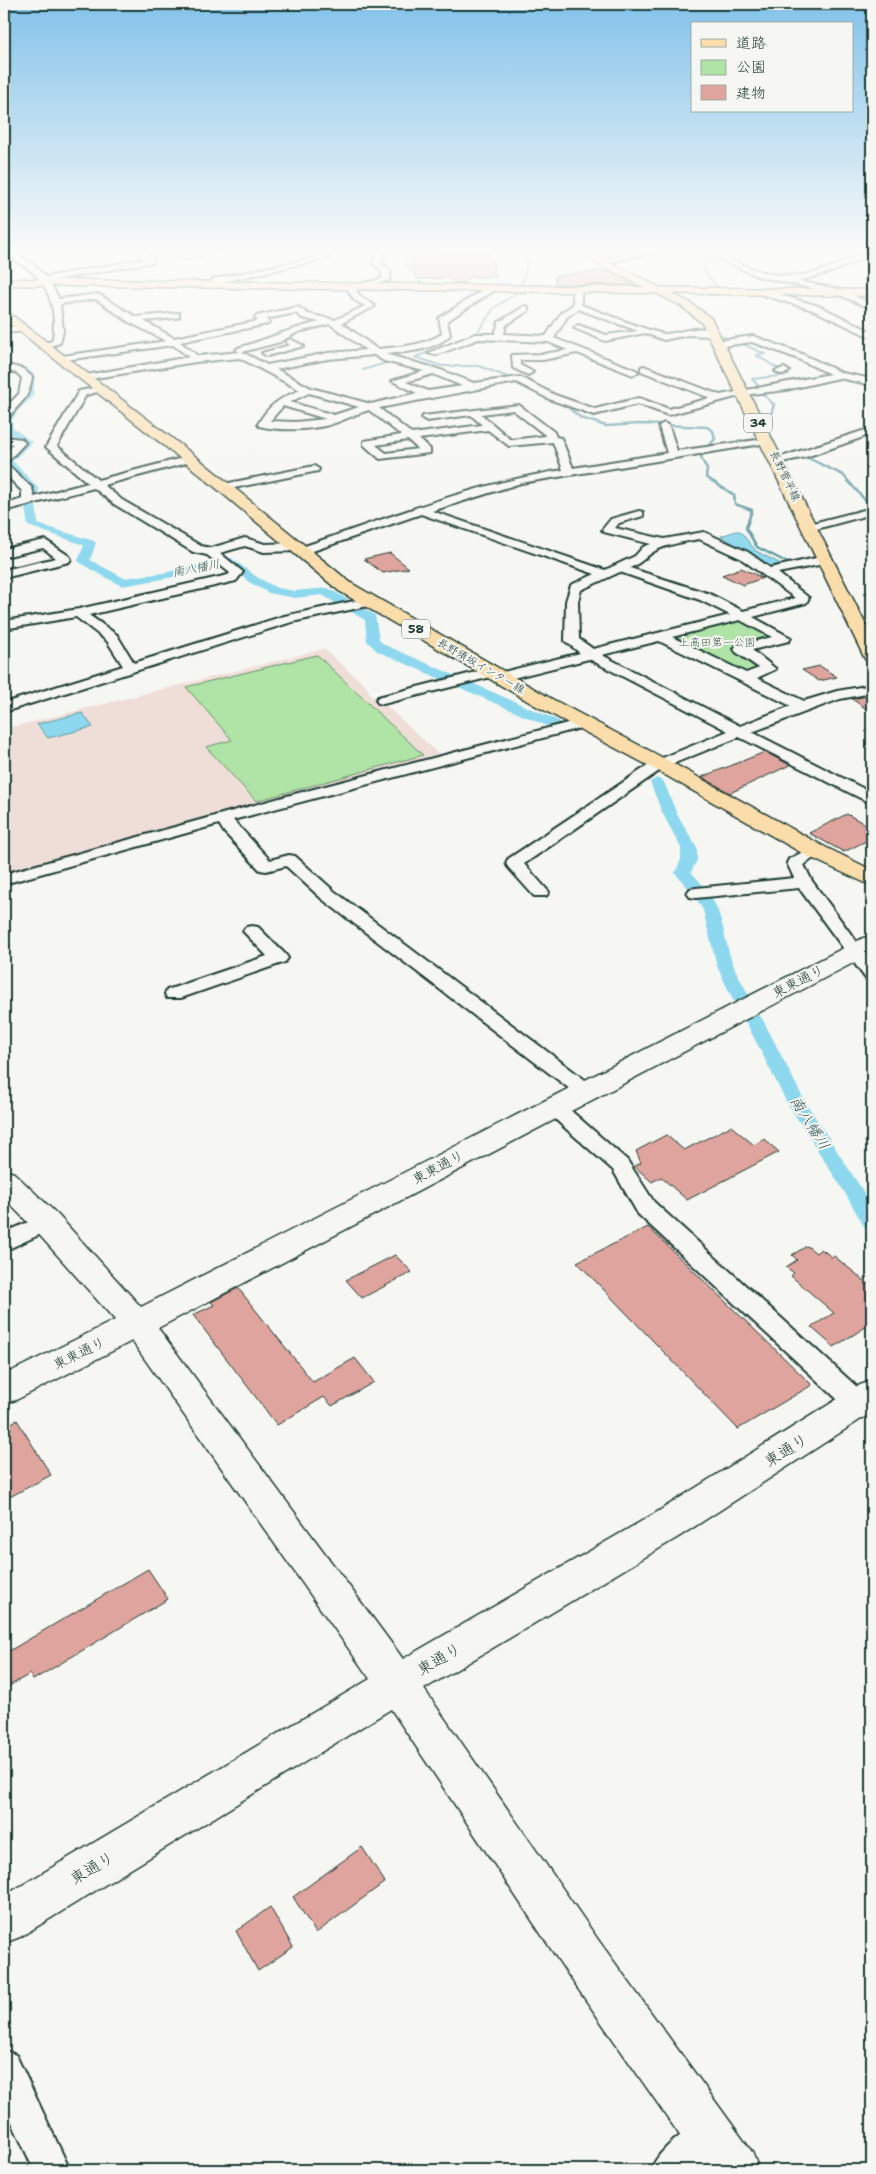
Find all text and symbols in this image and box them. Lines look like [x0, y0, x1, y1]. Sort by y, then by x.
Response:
legend [691, 22, 854, 112]
text: 道路 [736, 33, 766, 53]
text: 公園 [736, 57, 766, 77]
text: 建物 [736, 83, 766, 103]
road number: 34 [744, 413, 772, 432]
street label: 長野菅平線 [766, 448, 804, 504]
water label: 南八幡川 [171, 556, 221, 580]
road number: 58 [402, 620, 430, 638]
street label: 長野須坂インター線 [435, 635, 527, 697]
park label: 上高田第一公園 [679, 635, 756, 650]
street label: 東東通り [769, 960, 827, 1002]
water label: 南八幡川 [786, 1092, 834, 1154]
street label: 東東通り [409, 1146, 467, 1188]
street label: 東東通り [50, 1333, 108, 1373]
street label: 東通り [760, 1428, 812, 1472]
street label: 東通り [413, 1638, 465, 1680]
street label: 東通り [66, 1847, 118, 1889]

